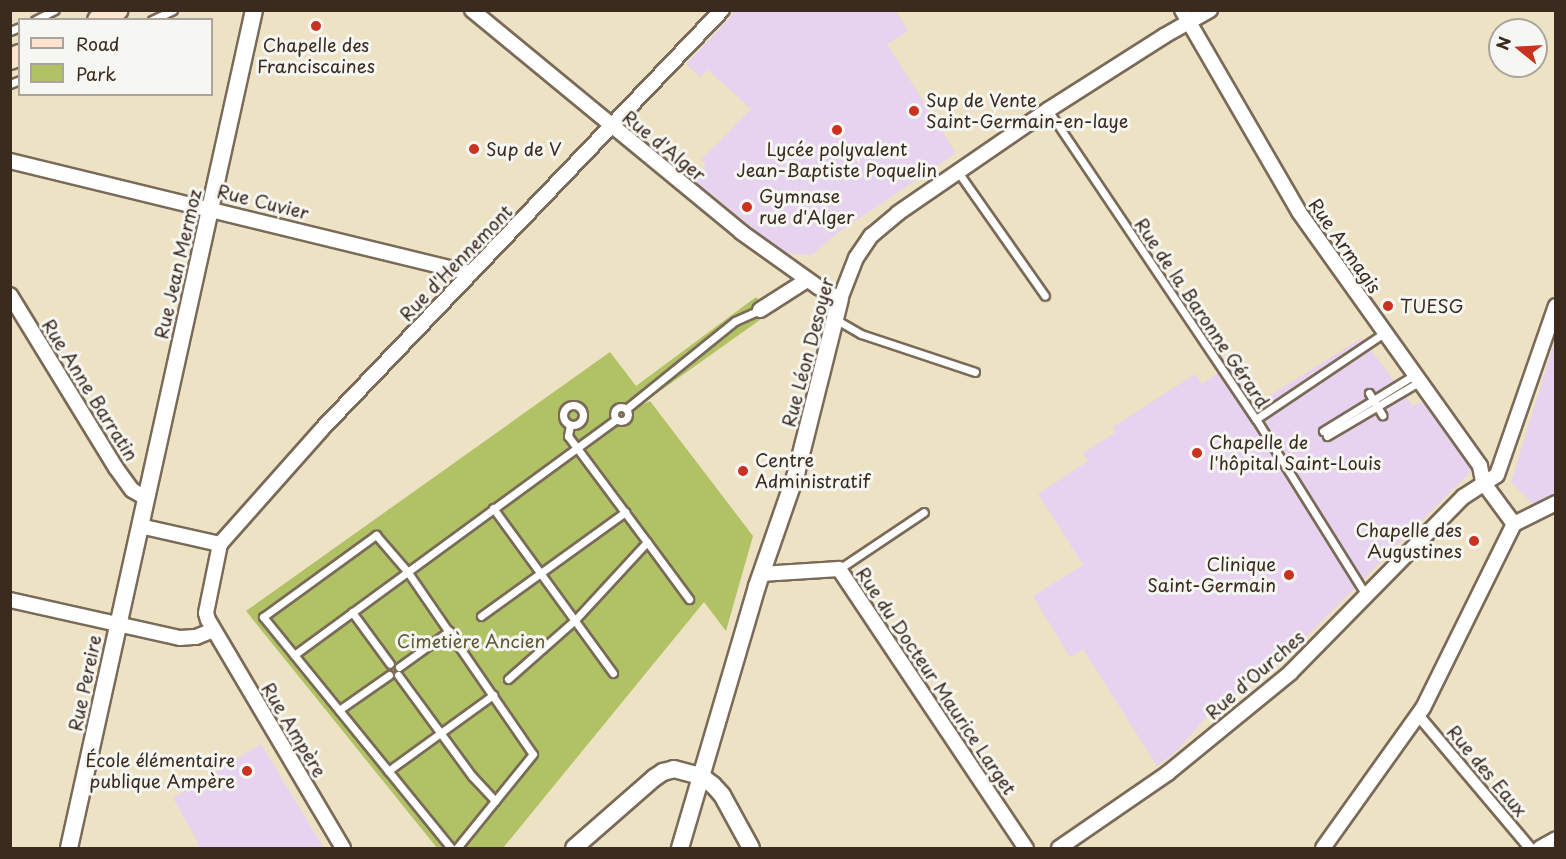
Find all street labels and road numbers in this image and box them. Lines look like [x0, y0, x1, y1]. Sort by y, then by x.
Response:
street label: Rue d'Alger [618, 106, 710, 186]
street label: Rue Cuvier [214, 180, 312, 224]
street label: Rue Jean Mermoz [150, 185, 206, 343]
street label: Rue Armagis [1304, 194, 1386, 298]
street label: Rue d'Hennemont [395, 200, 517, 326]
street label: Rue de la Baronne Gérard [1129, 212, 1275, 414]
street label: Rue Léon Desoyer [777, 274, 839, 430]
street label: Rue Anne Barratin [38, 315, 142, 465]
street label: Rue du Docteur Maurice Larget [851, 562, 1021, 800]
street label: Rue d'Ourches [1201, 626, 1309, 724]
street label: Rue Pereire [64, 632, 106, 734]
street label: Rue Ampère [257, 678, 331, 782]
street label: Rue des Eaux [1442, 720, 1532, 822]

